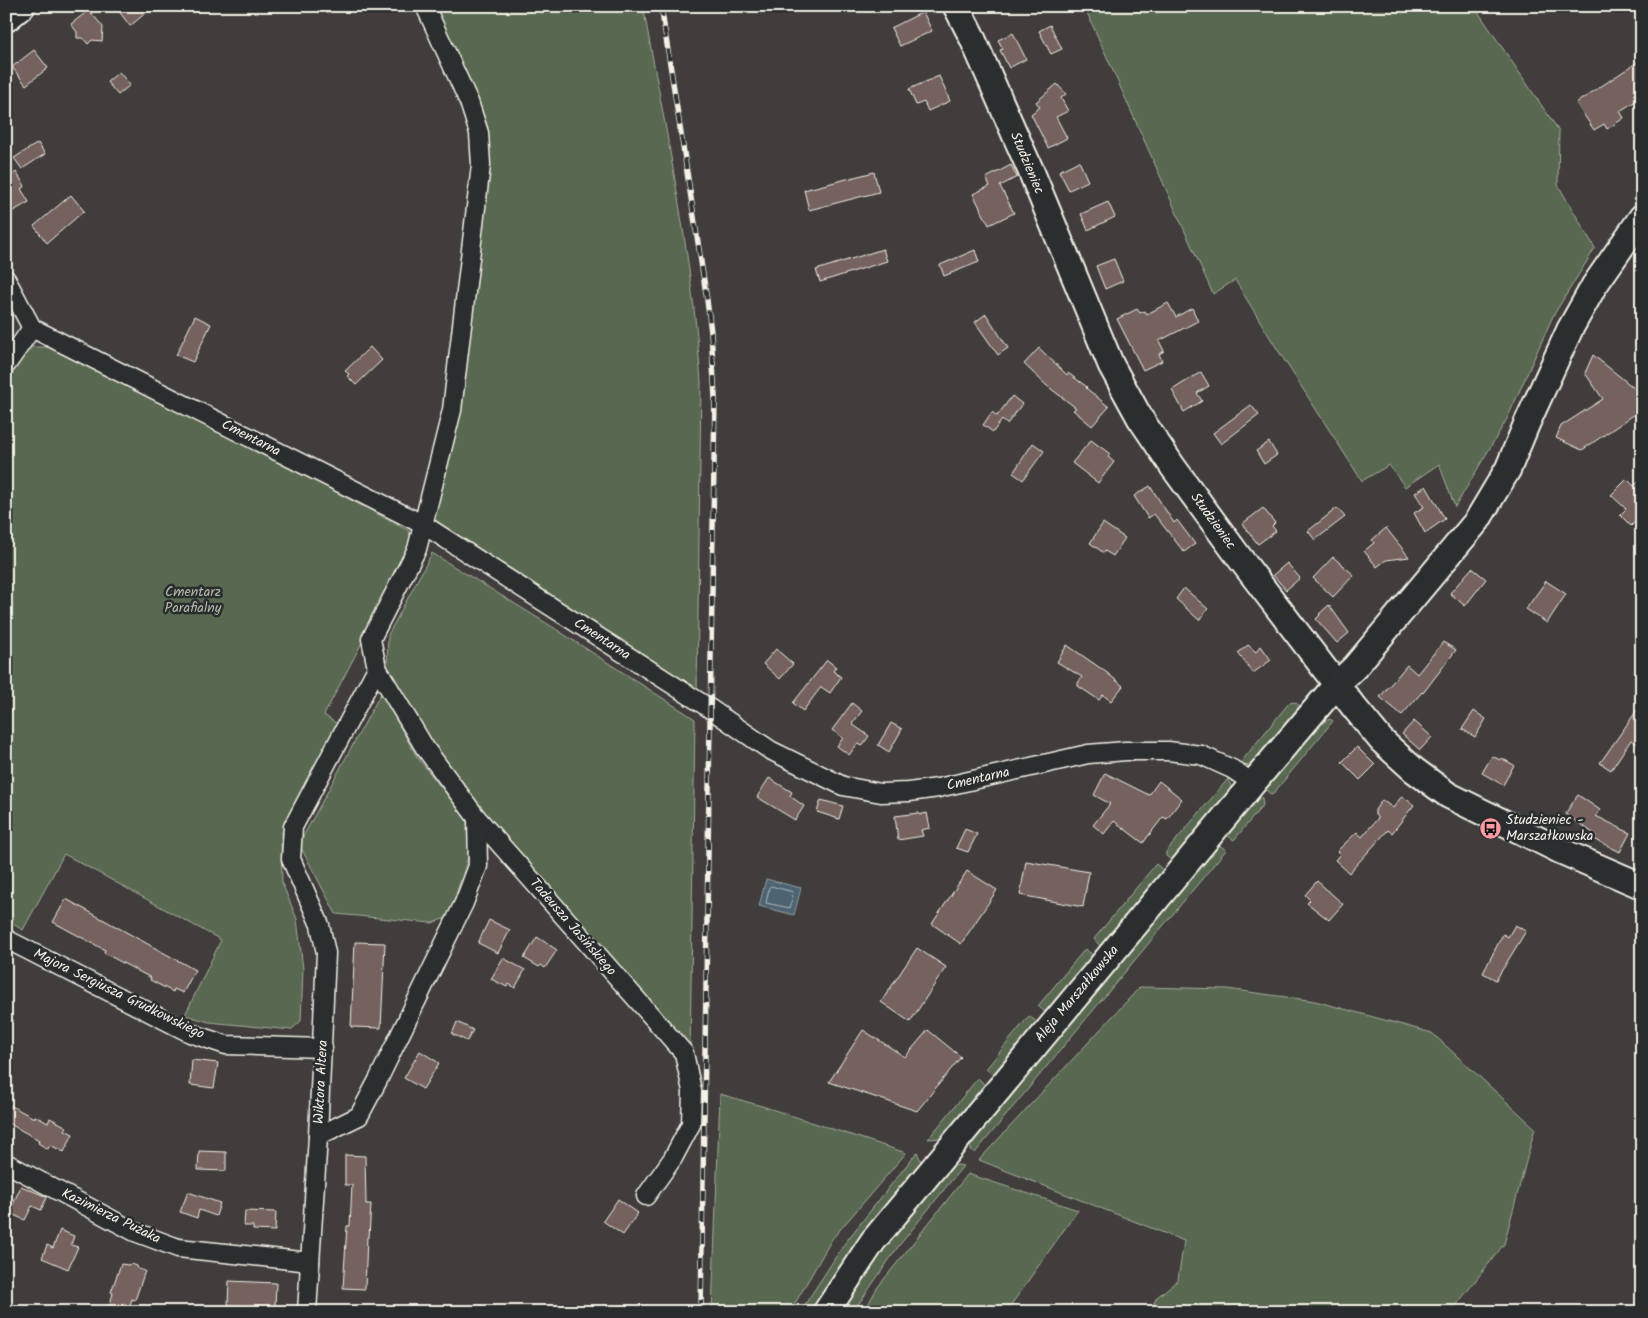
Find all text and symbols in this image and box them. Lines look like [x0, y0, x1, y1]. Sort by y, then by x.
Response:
street label: Studzieniec [1004, 128, 1050, 198]
street label: Cmentarna [218, 414, 284, 462]
street label: Studzieniec [1185, 488, 1241, 554]
park label: Cmentarz Parafialny [165, 581, 222, 619]
street label: Cmentarna [569, 612, 635, 666]
street label: Cmentarna [944, 761, 1012, 797]
place label: Studzieniec - Marszałkowska [1506, 809, 1593, 847]
bus stop icon: Studzieniec - Marszałkowska [1478, 816, 1502, 840]
street label: Tadeusza Jasińskiego [524, 873, 622, 981]
street label: Aleja Marszałkowska [1030, 940, 1124, 1048]
street label: Majora Sergiusza Grudkowskiego [30, 943, 208, 1045]
street label: Wiktora Altera [308, 1039, 334, 1125]
street label: Kazimierza Pużaka [58, 1182, 164, 1250]

